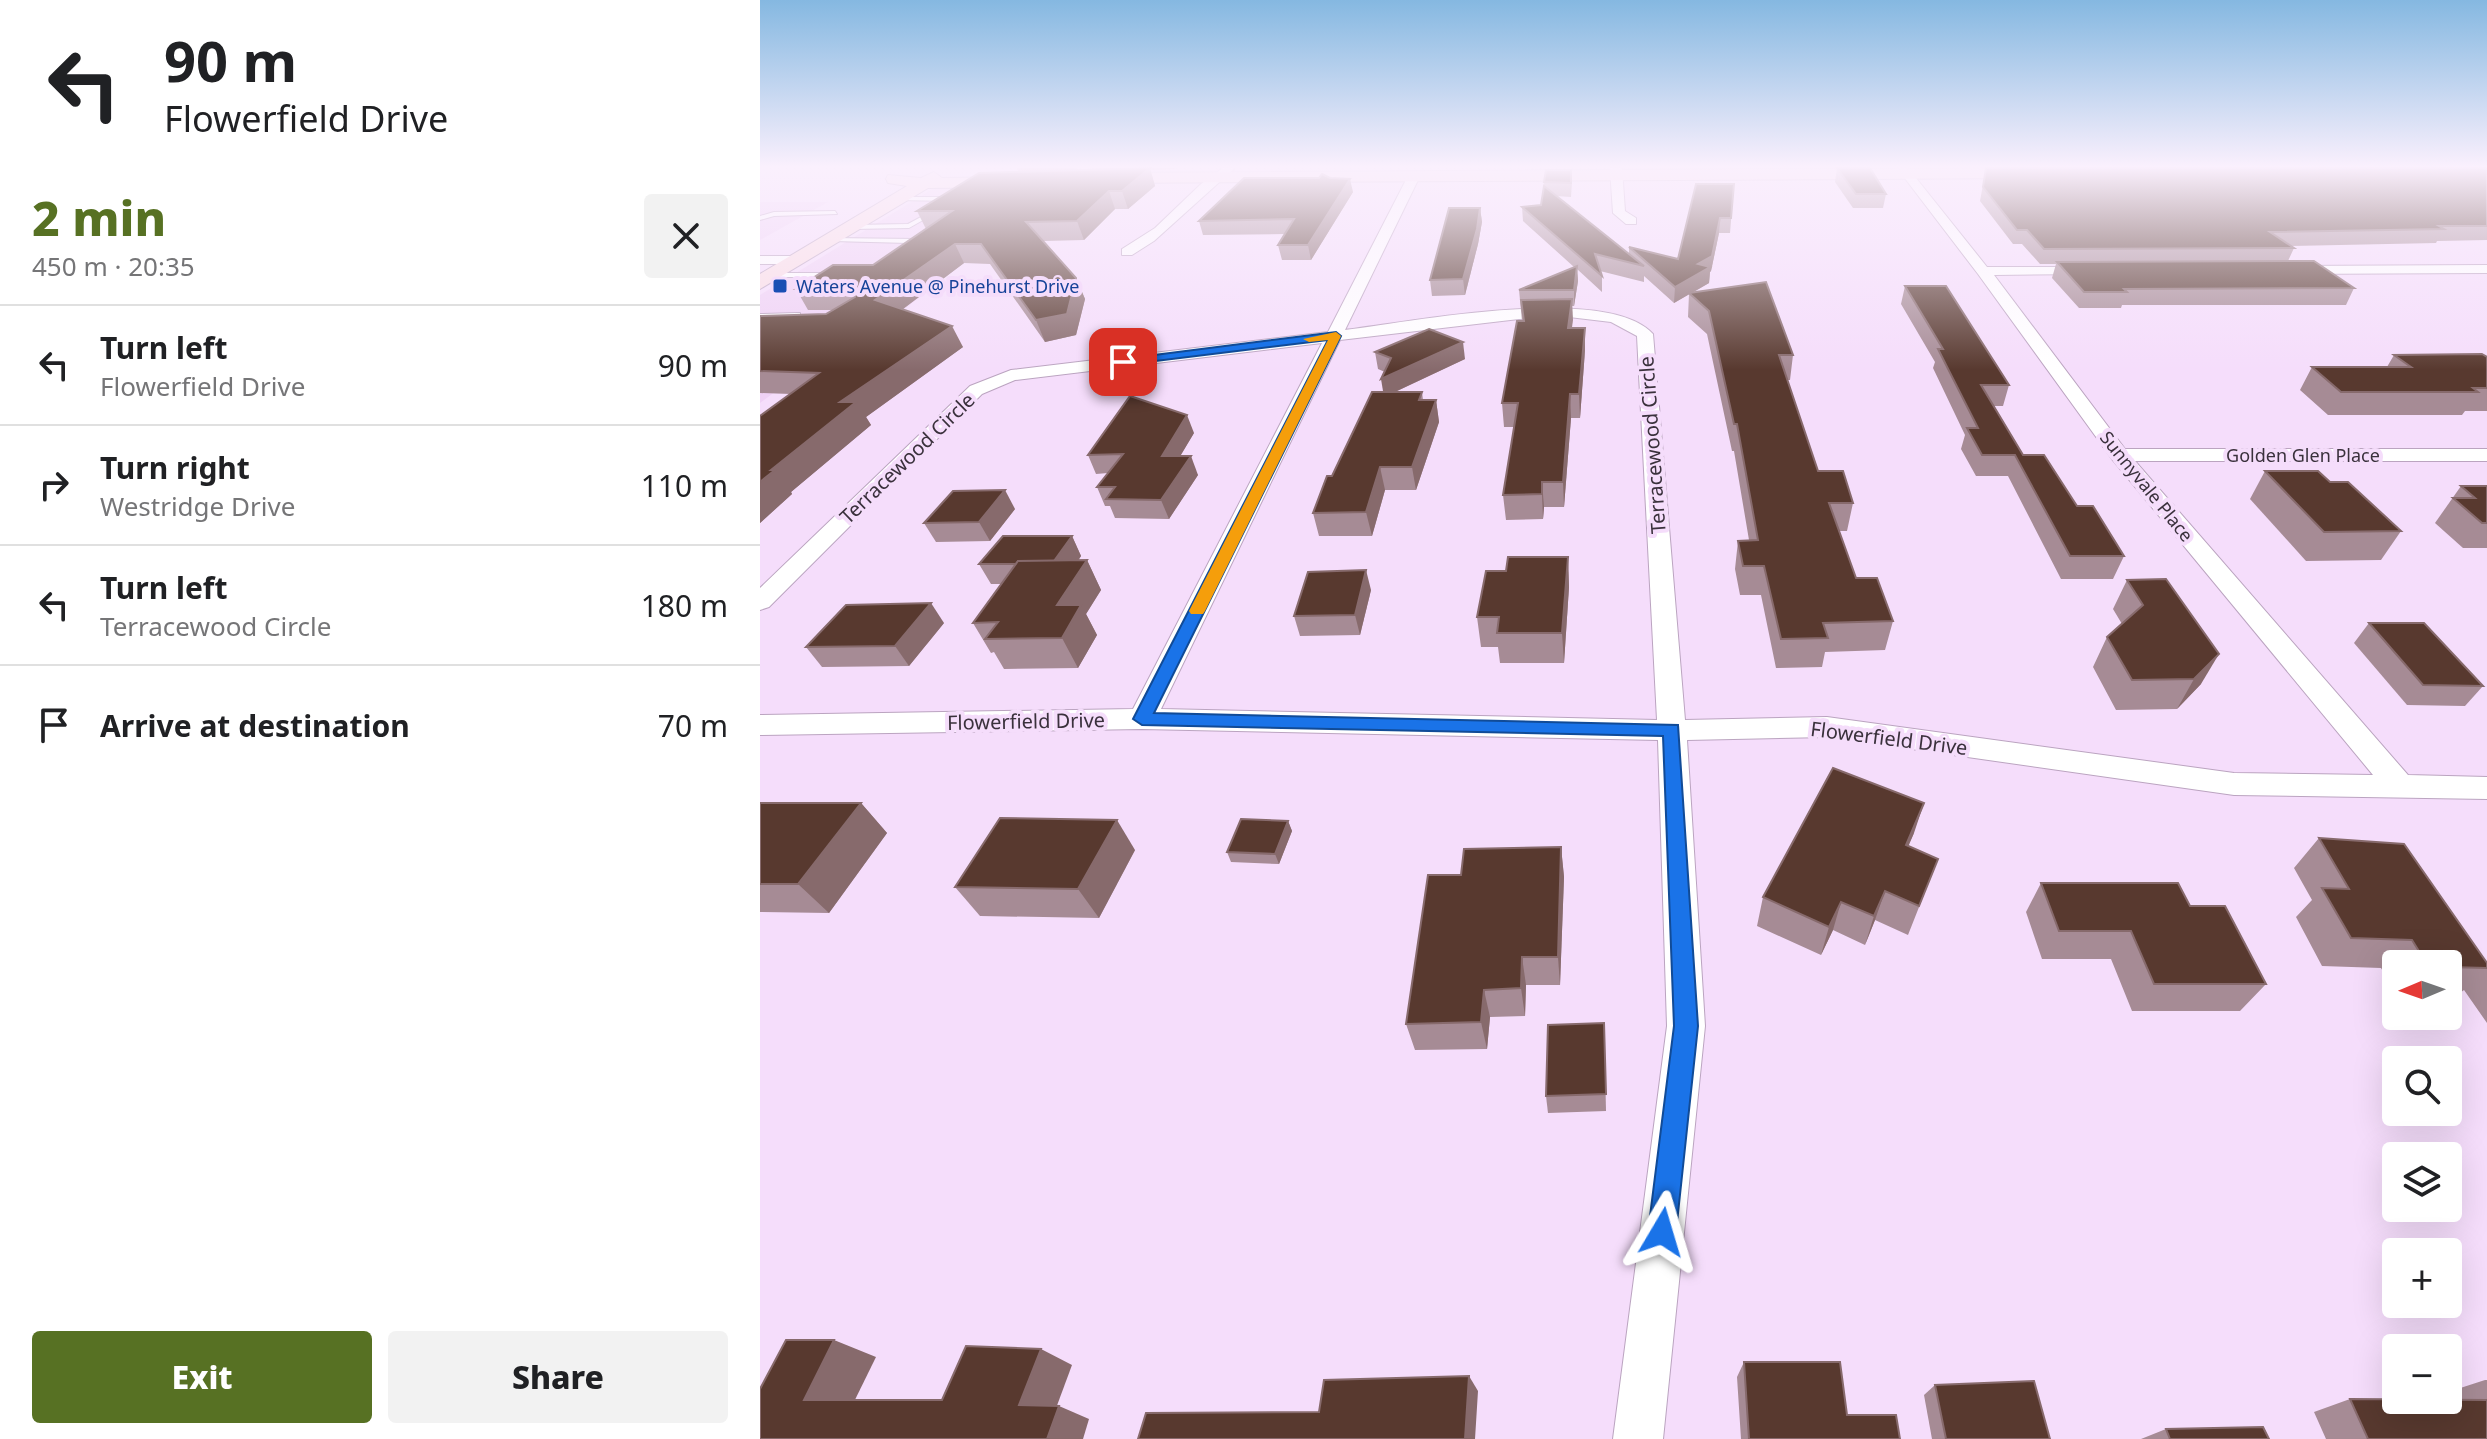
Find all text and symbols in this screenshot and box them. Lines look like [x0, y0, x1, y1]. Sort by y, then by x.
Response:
text: 90 m [164, 22, 297, 98]
icon: left [32, 32, 136, 136]
text: Flowerfield Drive [164, 94, 448, 143]
text: 2 min [32, 185, 166, 250]
button: close [644, 194, 728, 278]
text: 450 m · 20:35 [32, 248, 195, 284]
place label: Waters Avenue @ Pinehurst Drive [796, 274, 1079, 298]
marker: Waters Avenue @ Pinehurst Drive [771, 277, 789, 295]
text: Turn left [100, 327, 228, 368]
pin [1089, 328, 1157, 396]
icon: arrive [1101, 340, 1145, 384]
icon: left [32, 343, 76, 387]
text: 90 m [658, 345, 728, 386]
street label: Terracewood Circle [1632, 355, 1672, 535]
text: Flowerfield Drive [100, 368, 305, 404]
street label: Terracewood Circle [834, 386, 980, 530]
street label: Sunnyvale Place [2095, 426, 2199, 546]
street label: Golden Glen Place [2226, 443, 2380, 467]
text: Turn right [100, 447, 250, 488]
icon: right [32, 463, 76, 507]
text: 110 m [641, 465, 728, 506]
text: Westridge Drive [100, 488, 295, 524]
text: Turn left [100, 567, 228, 608]
icon: left [32, 583, 76, 627]
text: 180 m [641, 585, 728, 626]
text: Terracewood Circle [100, 608, 331, 644]
icon: arrive [32, 703, 76, 747]
text: Arrive at destination [100, 705, 410, 746]
text: 70 m [658, 705, 728, 746]
street label: Flowerfield Drive [947, 706, 1105, 736]
street label: Flowerfield Drive [1809, 715, 1969, 761]
north arrow [2382, 950, 2462, 1030]
map controls [2382, 950, 2462, 1414]
button: search [2382, 1046, 2462, 1126]
button: layers [2382, 1142, 2462, 1222]
position arrow [1620, 1190, 1704, 1274]
button: + [2382, 1238, 2462, 1318]
button: Exit [32, 1331, 372, 1423]
button: Share [388, 1331, 728, 1423]
button: − [2382, 1334, 2462, 1414]

